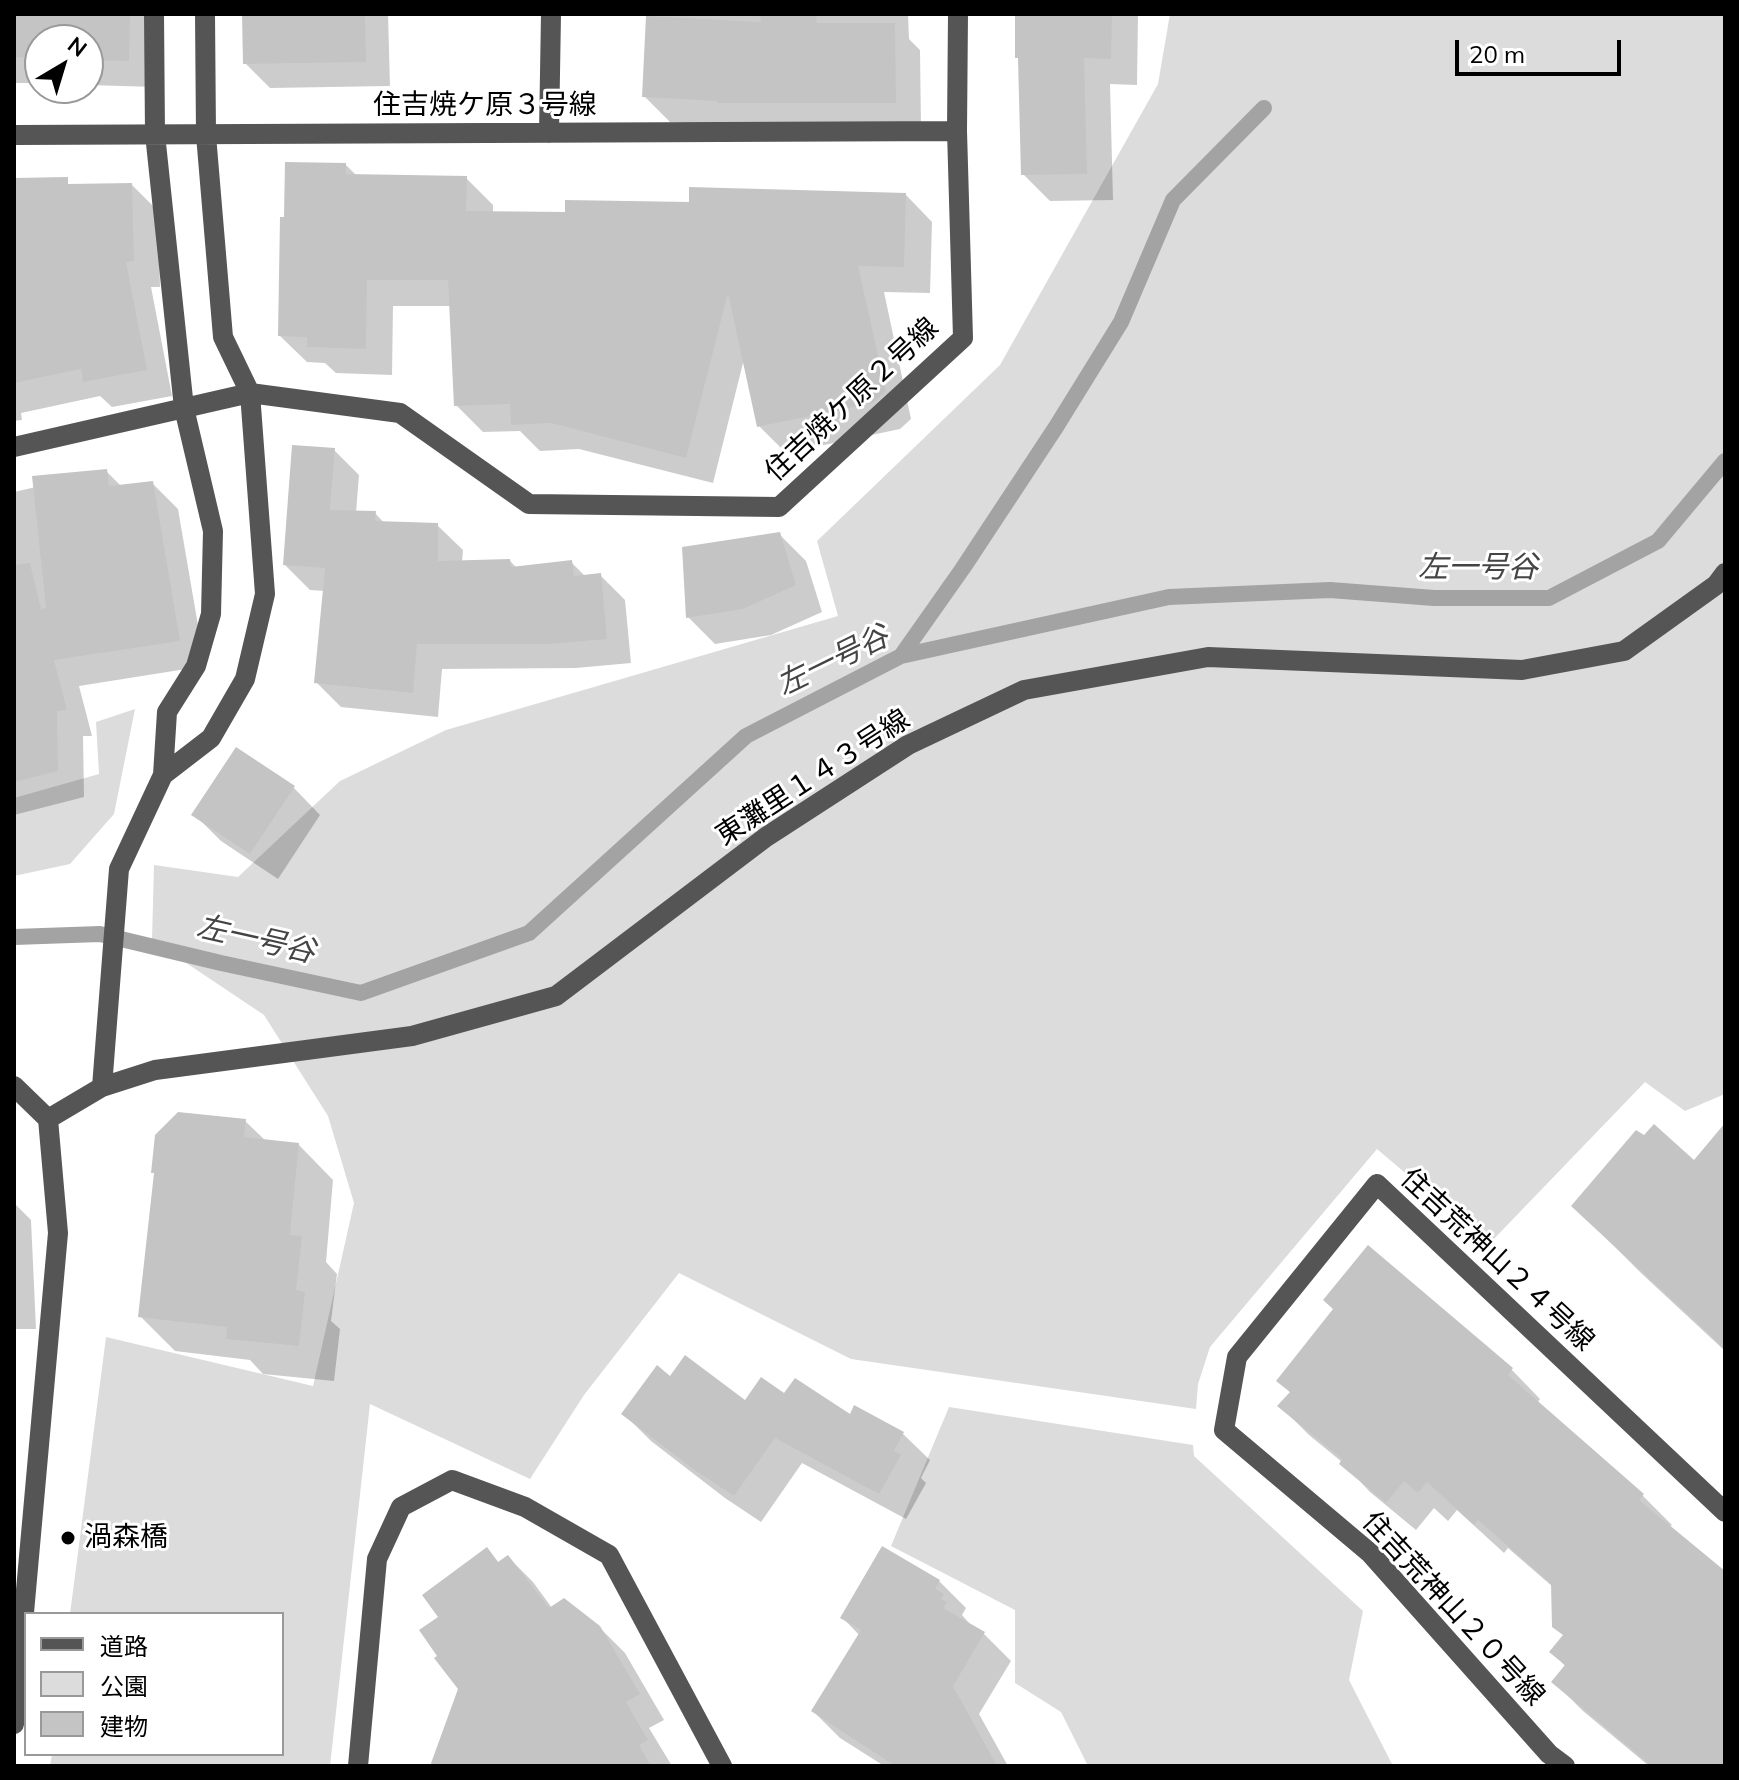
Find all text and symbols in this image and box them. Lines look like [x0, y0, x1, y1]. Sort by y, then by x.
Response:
north arrow [24, 24, 104, 104]
scale bar [1459, 24, 1625, 74]
text: N [62, 31, 93, 63]
text: 20 m [1469, 39, 1525, 69]
street label: 住吉焼ケ原３号線 [373, 89, 597, 123]
street label: 住吉焼ケ原２号線 [759, 311, 945, 489]
water label: 左一号谷 [1418, 550, 1538, 586]
water label: 左一号谷 [771, 619, 895, 703]
street label: 東灘里１４３号線 [710, 703, 916, 853]
water label: 左一号谷 [193, 909, 319, 971]
street label: 住吉荒神山２４号線 [1393, 1162, 1601, 1358]
street label: 住吉荒神山２０号線 [1355, 1505, 1551, 1713]
place label: 渦森橋 [84, 1521, 168, 1555]
marker: 渦森橋 [59, 1529, 77, 1547]
legend [24, 1612, 284, 1756]
text: 道路 [100, 1631, 148, 1661]
text: 公園 [100, 1671, 148, 1701]
text: 建物 [100, 1711, 148, 1741]

